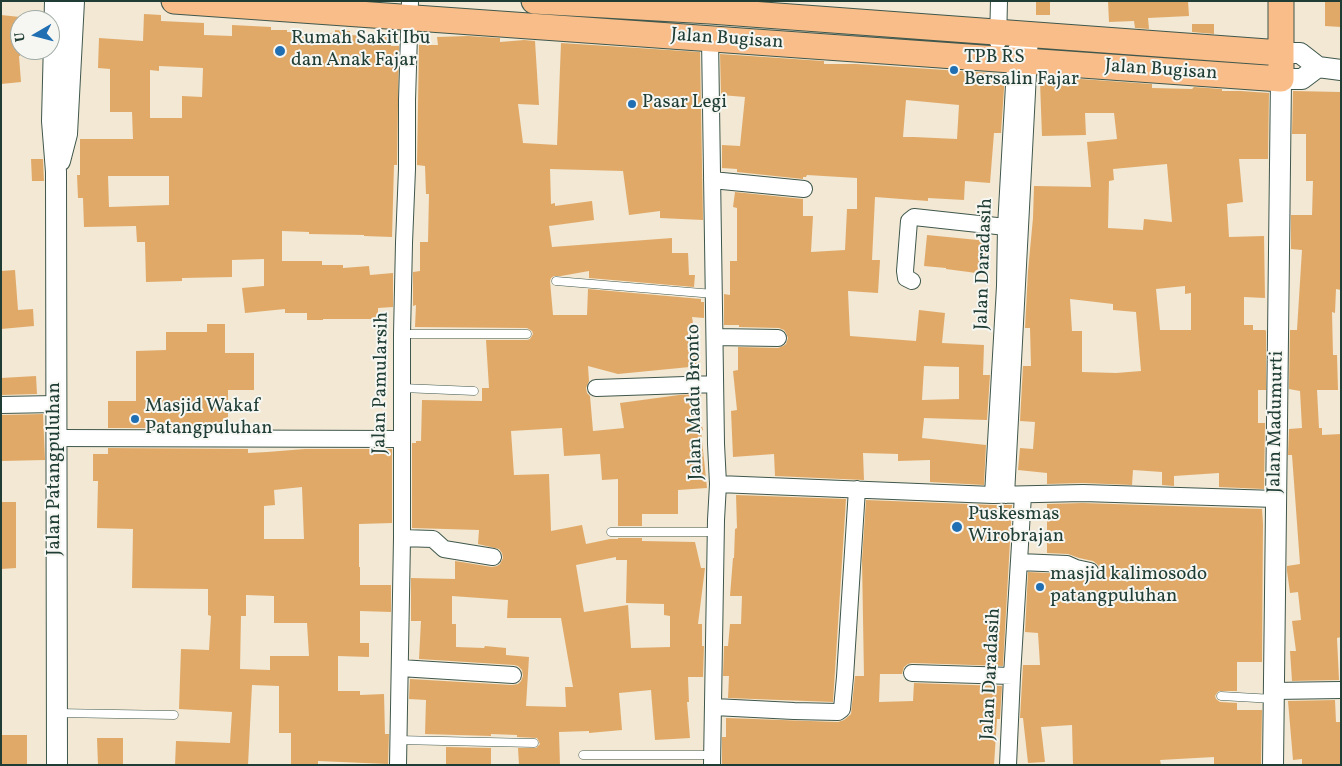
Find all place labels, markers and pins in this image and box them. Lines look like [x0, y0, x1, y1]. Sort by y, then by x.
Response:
place label: Rumah Sakit Ibu dan Anak Fajar [291, 29, 430, 73]
marker: Rumah Sakit Ibu dan Anak Fajar [273, 44, 287, 58]
place label: TPB RS Bersalin Fajar [964, 48, 1079, 92]
marker: TPB RS Bersalin Fajar [948, 64, 960, 76]
place label: Pasar Legi [642, 93, 727, 115]
marker: Pasar Legi [626, 98, 638, 110]
place label: Masjid Wakaf Patangpuluhan [145, 397, 273, 441]
marker: Masjid Wakaf Patangpuluhan [129, 413, 141, 425]
place label: Puskesmas Wirobrajan [968, 505, 1064, 549]
marker: Puskesmas Wirobrajan [950, 520, 964, 534]
place label: masjid kalimosodo patangpuluhan [1050, 565, 1207, 609]
marker: masjid kalimosodo patangpuluhan [1034, 581, 1046, 593]

